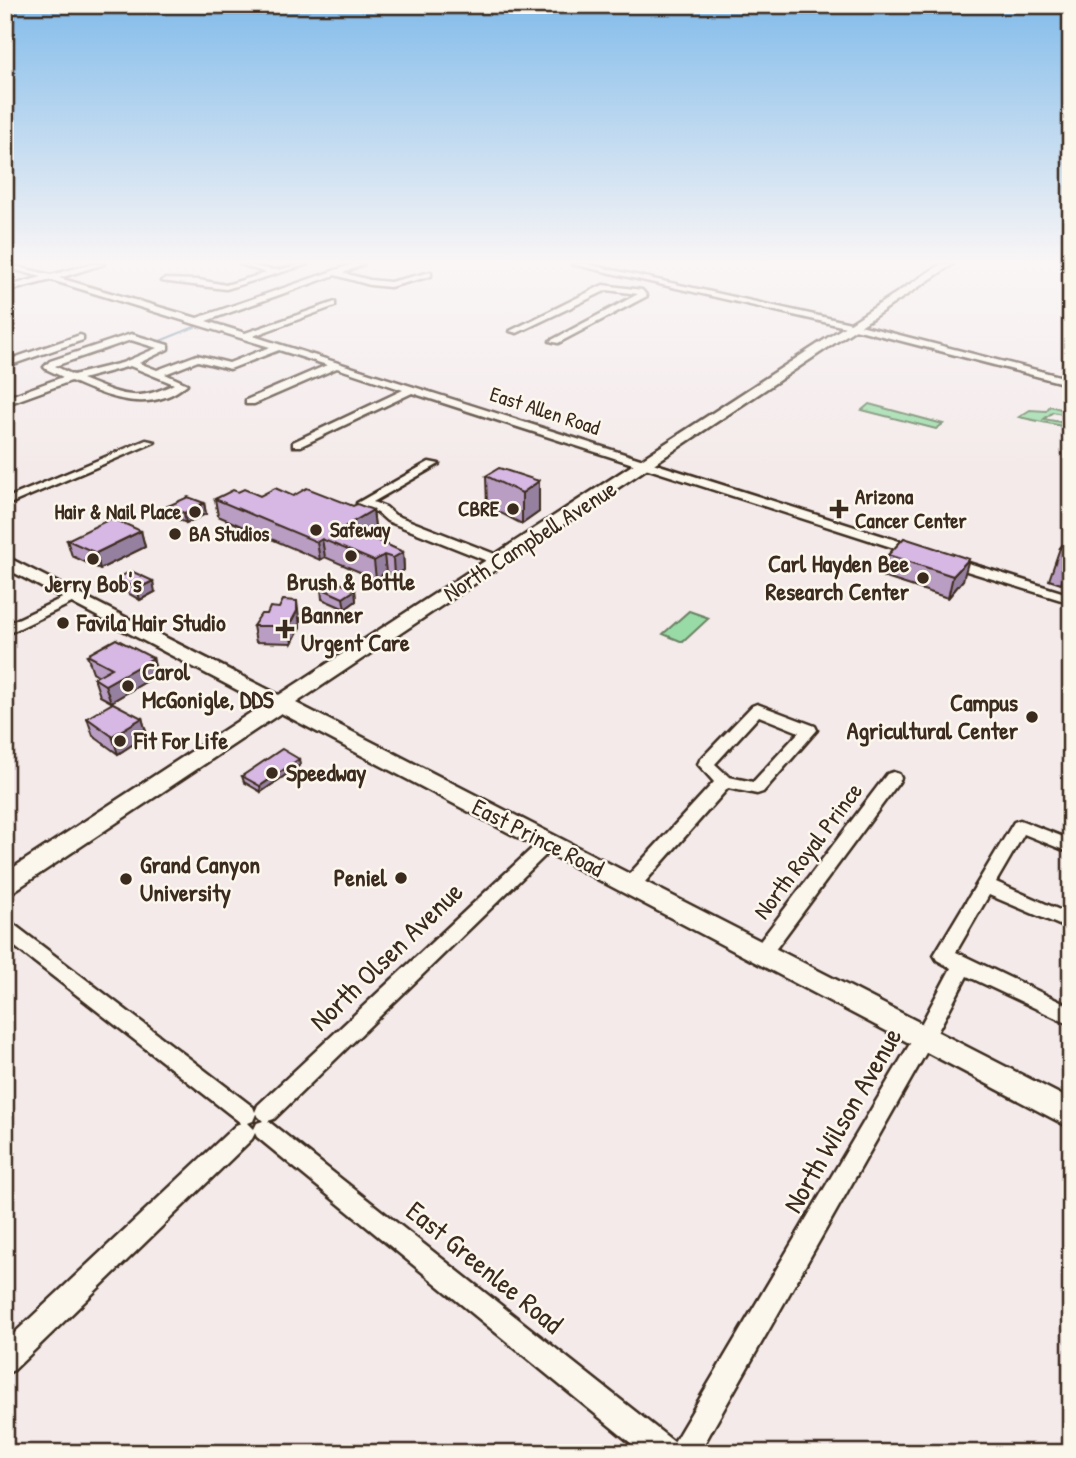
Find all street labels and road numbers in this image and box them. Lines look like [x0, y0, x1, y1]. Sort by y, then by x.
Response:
street label: East Allen Road [486, 379, 604, 442]
street label: North Campbell Avenue [437, 472, 623, 608]
street label: North Royal Prince [745, 775, 869, 925]
street label: East Prince Road [467, 790, 610, 884]
street label: North Olsen Avenue [301, 873, 471, 1039]
street label: North Wilson Avenue [774, 1020, 910, 1220]
street label: East Greenlee Road [399, 1192, 571, 1342]

